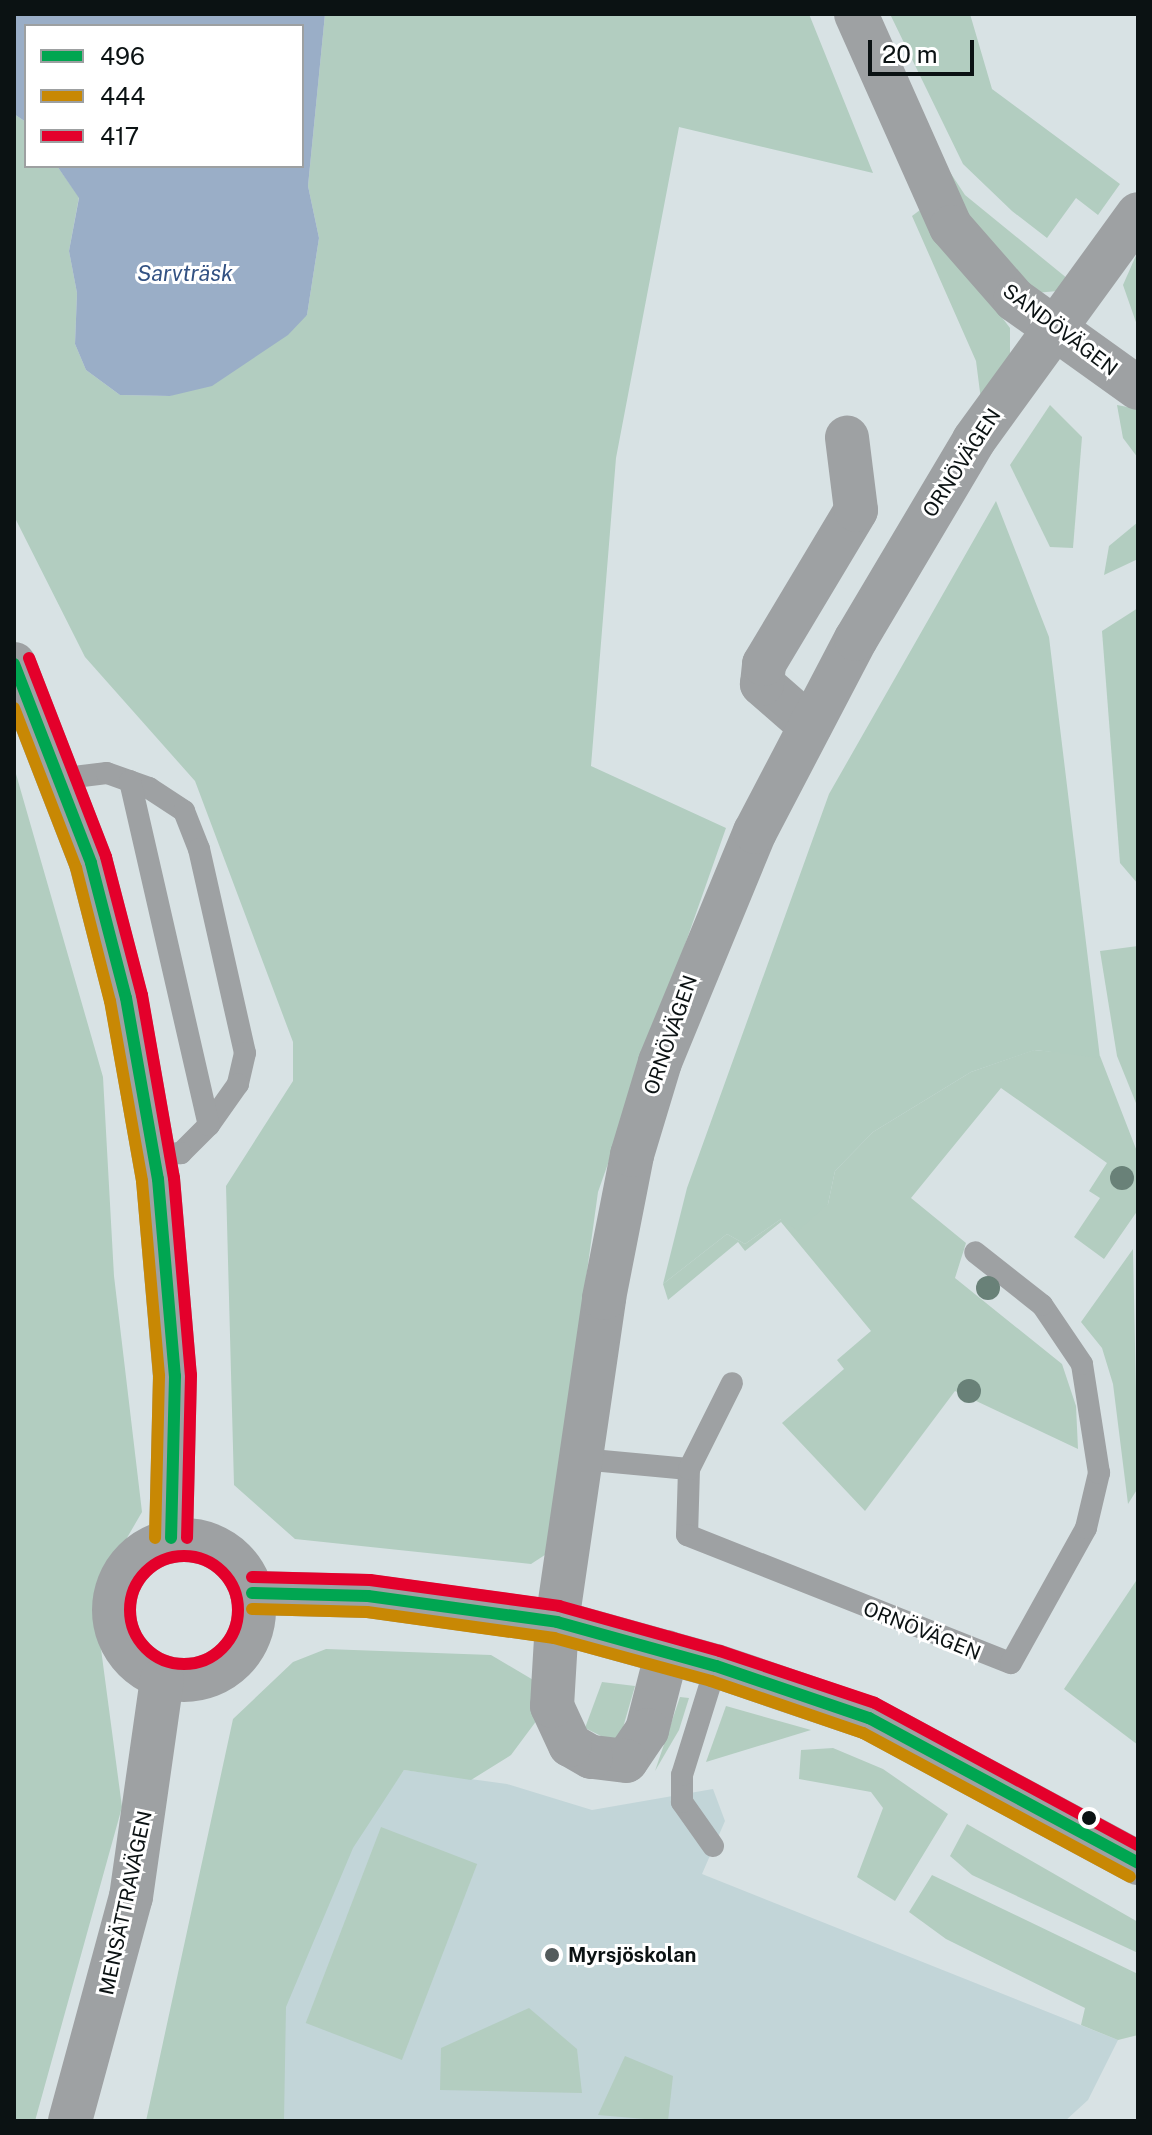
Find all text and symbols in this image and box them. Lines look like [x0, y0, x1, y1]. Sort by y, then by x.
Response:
legend [24, 24, 304, 168]
scale bar [872, 24, 978, 74]
text: 20 m [882, 40, 938, 68]
text: 496 [100, 42, 145, 70]
text: 444 [100, 82, 145, 110]
text: 417 [100, 122, 139, 150]
water label: Sarvträsk [137, 261, 233, 287]
street label: SANDÖVÄGEN [998, 279, 1122, 381]
street label: ORNÖVÄGEN [918, 404, 1006, 522]
street label: ORNÖVÄGEN [639, 972, 703, 1098]
street label: ORNÖVÄGEN [860, 1597, 984, 1665]
street label: MENSÄTTRAVÄGEN [95, 1809, 157, 1997]
unlabelled marker [1081, 1810, 1097, 1826]
place label: Myrsjöskolan [568, 1943, 696, 1967]
marker: Myrsjöskolan [543, 1946, 561, 1964]

